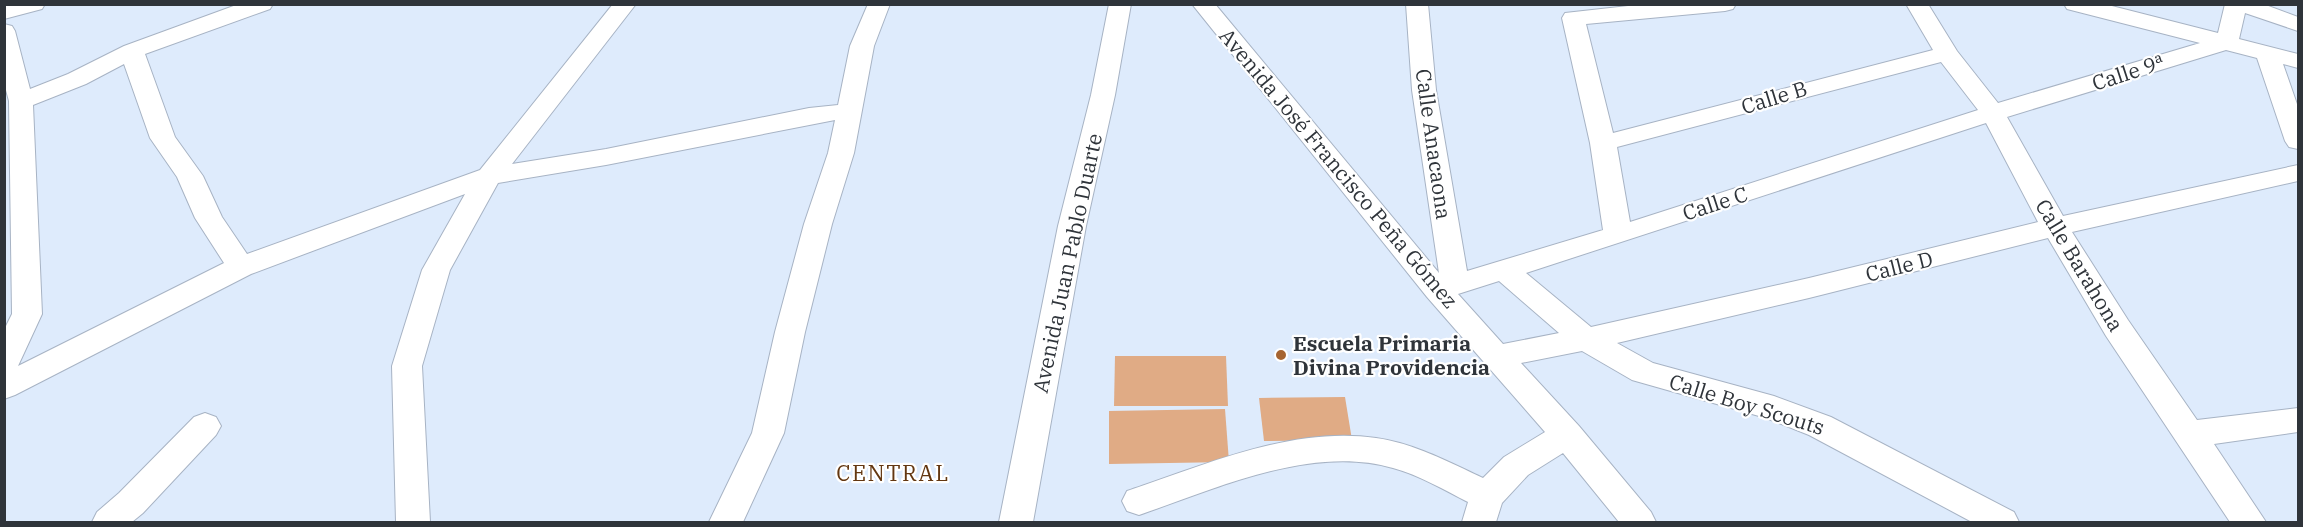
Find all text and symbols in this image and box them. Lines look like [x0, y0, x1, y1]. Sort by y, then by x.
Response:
street label: Avenida José Francisco Peña Gómez [1213, 22, 1465, 314]
street label: Calle 9ª [2088, 47, 2168, 97]
street label: Calle Anacaona [1410, 67, 1458, 221]
street label: Calle B [1738, 74, 1810, 120]
street label: Avenida Juan Pablo Duarte [1026, 131, 1108, 395]
street label: Calle C [1679, 179, 1751, 227]
street label: Calle Barahona [2029, 194, 2131, 336]
street label: Calle D [1862, 244, 1936, 288]
place label: Escuela Primaria Divina Providencia [1293, 329, 1490, 381]
marker: Escuela Primaria Divina Providencia [1274, 348, 1288, 362]
street label: Calle Boy Scouts [1666, 367, 1828, 441]
district label: CENTRAL [836, 458, 950, 487]

